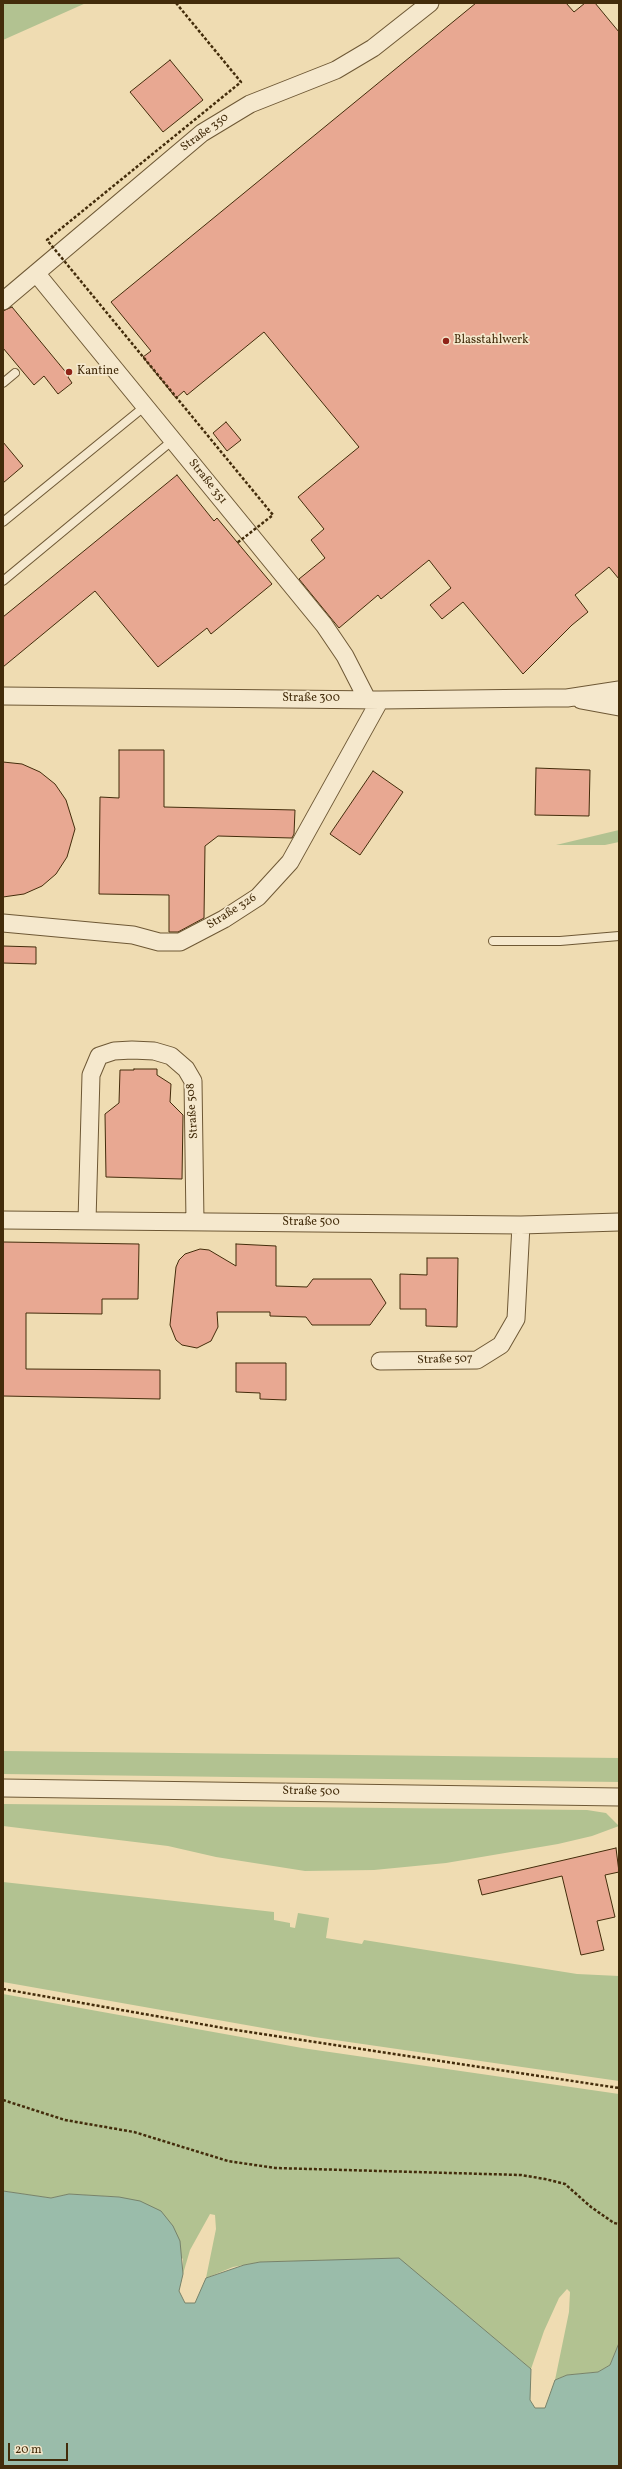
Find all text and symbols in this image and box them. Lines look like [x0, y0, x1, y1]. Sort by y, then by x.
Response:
street label: Straße 350 [178, 111, 232, 155]
place label: Blasstahlwerk [454, 334, 529, 348]
marker: Blasstahlwerk [441, 336, 451, 346]
place label: Kantine [77, 365, 119, 379]
marker: Kantine [64, 367, 74, 377]
street label: Straße 351 [185, 457, 229, 507]
street label: Straße 300 [282, 692, 340, 706]
street label: Straße 326 [205, 891, 259, 933]
street label: Straße 508 [184, 1083, 202, 1139]
street label: Straße 500 [282, 1216, 340, 1230]
street label: Straße 507 [417, 1352, 473, 1368]
street label: Straße 500 [282, 1784, 340, 1800]
scale bar [10, 2435, 70, 2461]
text: 20 m [15, 2442, 42, 2458]

